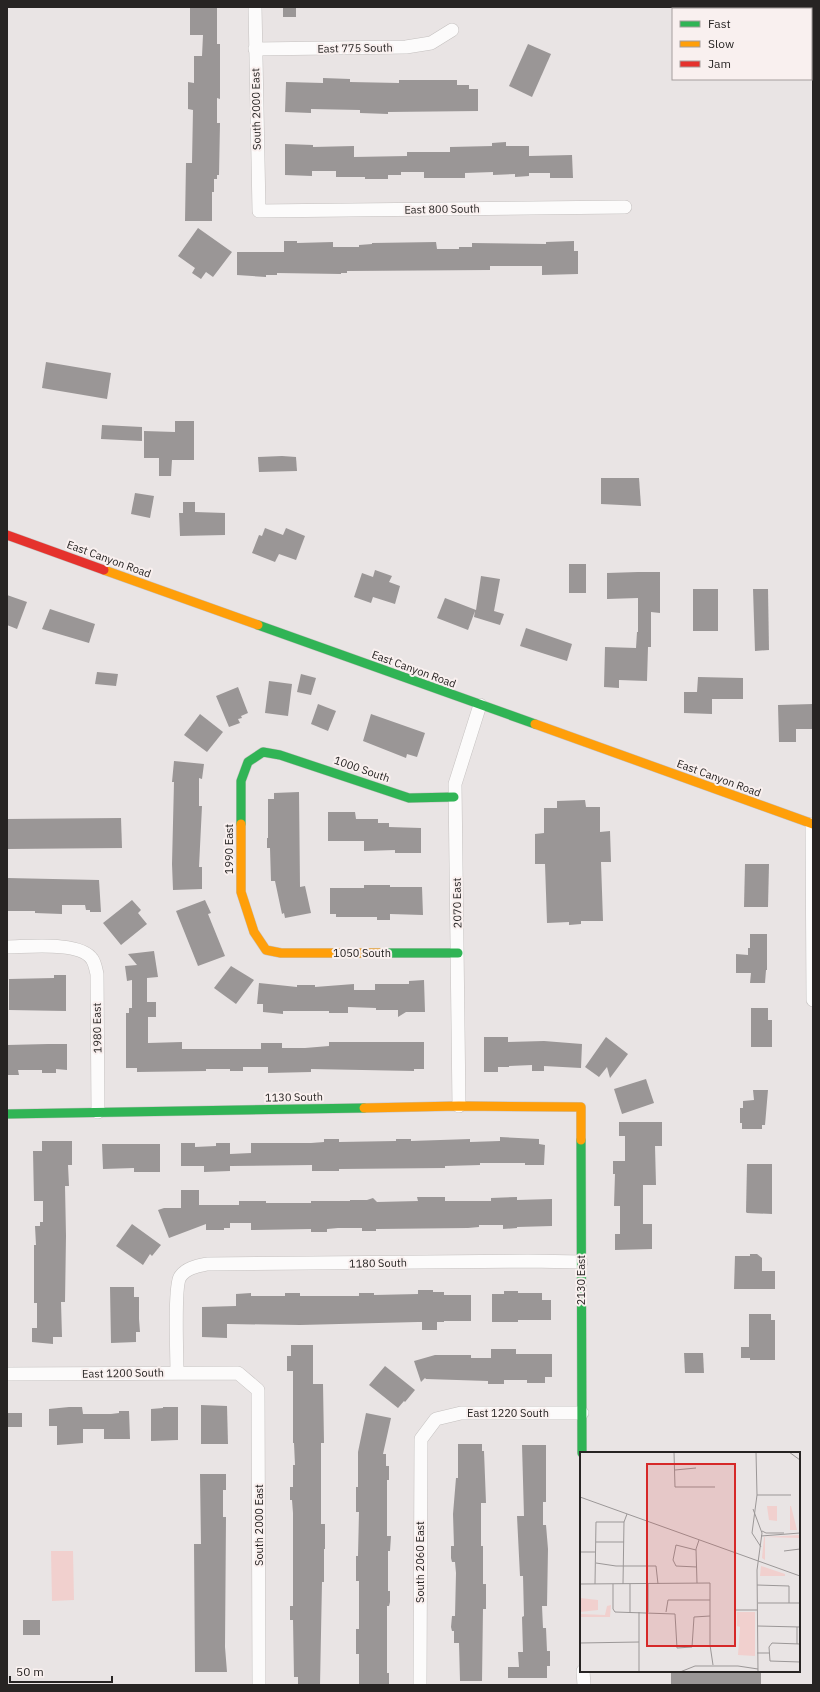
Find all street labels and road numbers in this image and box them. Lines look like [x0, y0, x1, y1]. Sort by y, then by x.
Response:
street label: East 775 South [317, 40, 393, 56]
street label: South 2000 East [248, 68, 264, 150]
street label: East 800 South [404, 201, 480, 217]
street label: East Canyon Road [65, 537, 153, 581]
street label: East Canyon Road [370, 647, 458, 691]
street label: 1000 South [332, 753, 392, 785]
street label: East Canyon Road [675, 756, 763, 800]
street label: 1990 East [222, 824, 236, 874]
street label: 2070 East [450, 878, 464, 928]
street label: 1050 South [333, 946, 391, 960]
street label: 1980 East [90, 1003, 104, 1053]
street label: 1130 South [265, 1089, 323, 1105]
street label: 1180 South [349, 1255, 407, 1271]
street label: 2130 East [574, 1255, 588, 1305]
street label: East 1200 South [82, 1365, 164, 1381]
street label: East 1220 South [467, 1406, 549, 1420]
street label: South 2000 East [252, 1484, 266, 1566]
street label: South 2060 East [413, 1521, 427, 1603]

